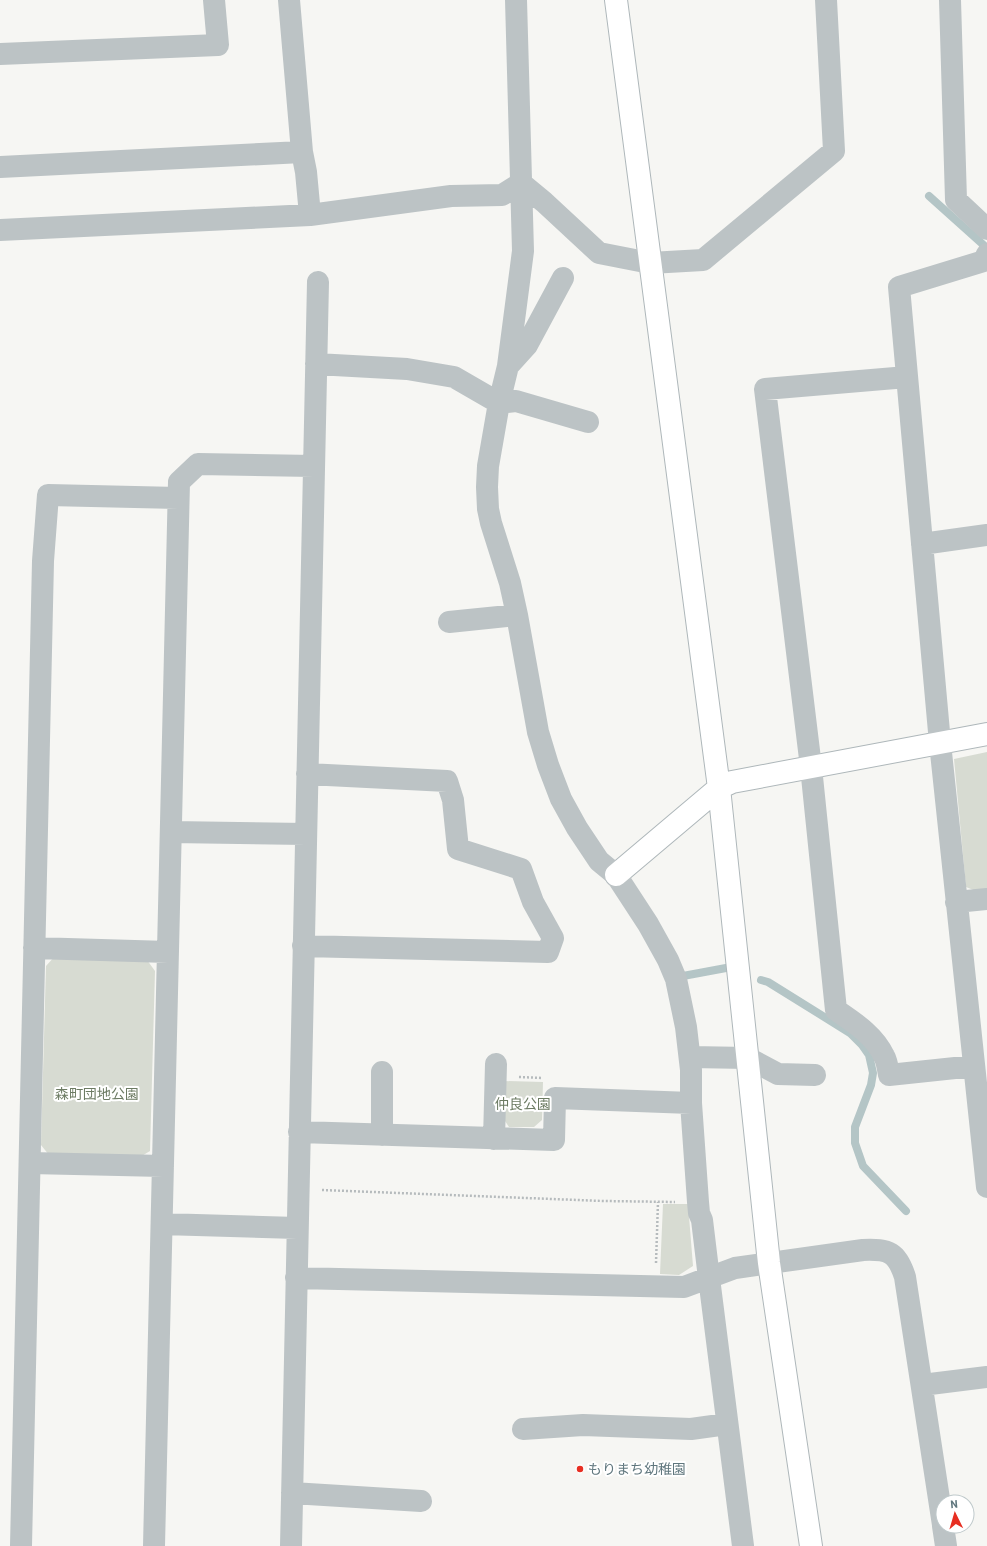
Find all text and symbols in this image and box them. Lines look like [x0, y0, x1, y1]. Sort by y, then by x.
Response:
park label: 森町団地公園 [55, 1085, 139, 1102]
park label: 仲良公園 [495, 1095, 551, 1112]
place label: もりまち幼稚園 [588, 1460, 686, 1477]
marker: もりまち幼稚園 [575, 1464, 585, 1474]
north arrow [935, 1494, 975, 1534]
text: N [950, 1497, 958, 1510]

